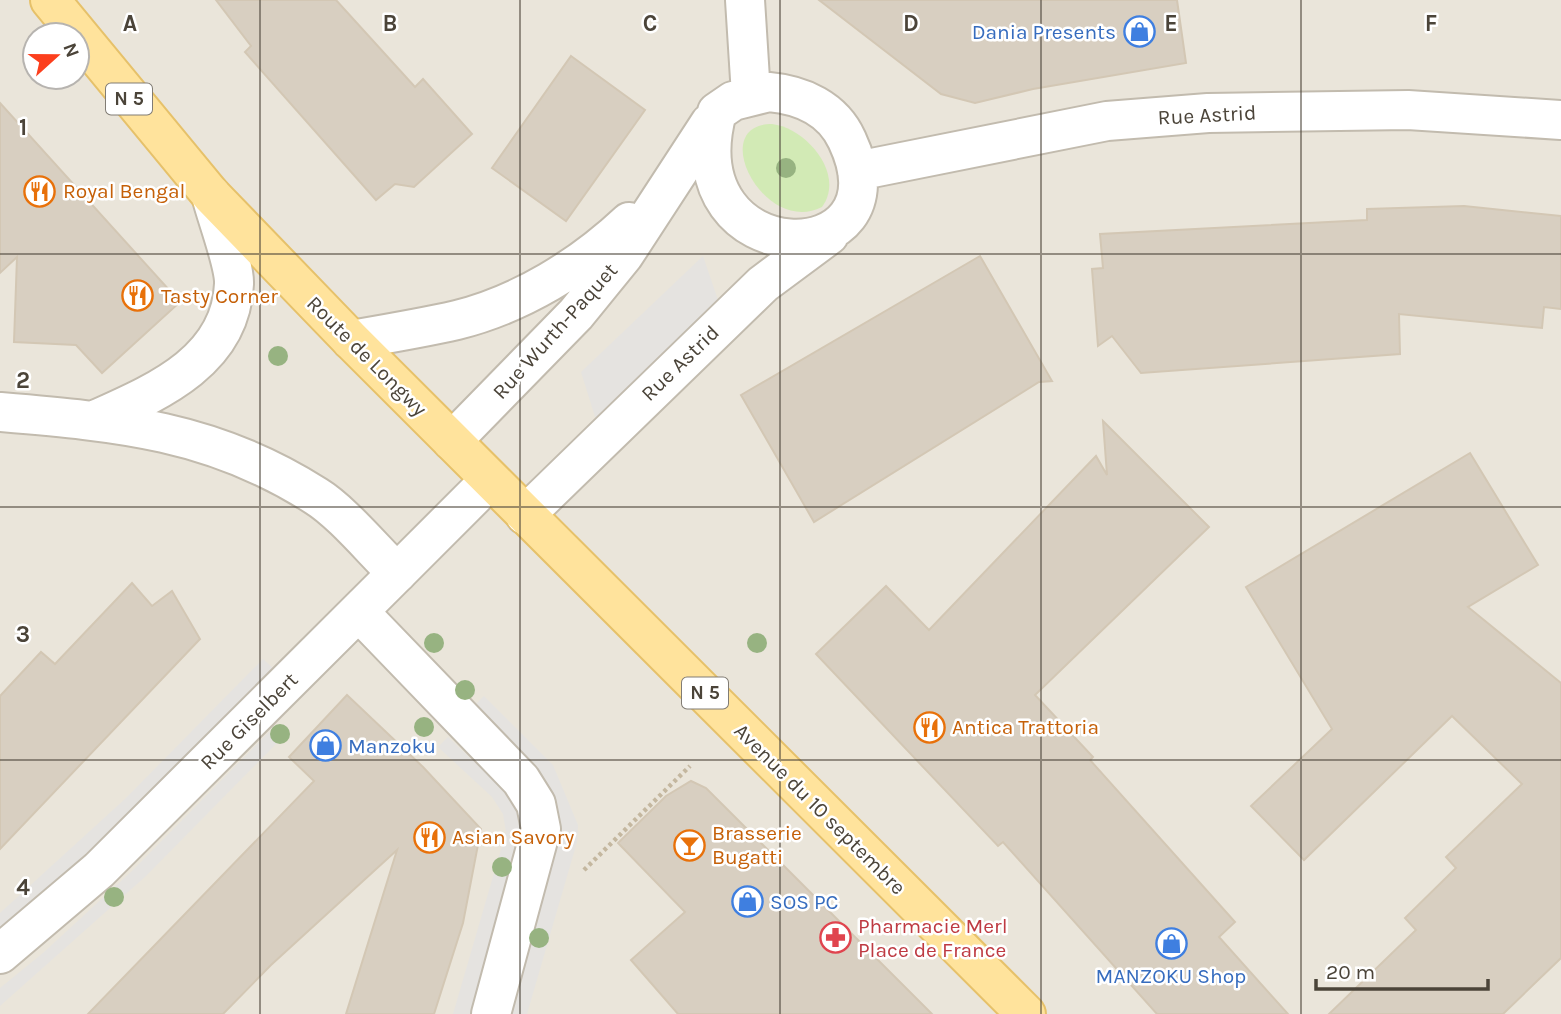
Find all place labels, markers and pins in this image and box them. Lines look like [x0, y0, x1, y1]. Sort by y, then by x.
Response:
shop icon: Dania Presents [1122, 15, 1156, 49]
place label: Dania Presents [972, 20, 1116, 44]
restaurant icon: Royal Bengal [23, 174, 57, 208]
place label: Royal Bengal [63, 179, 185, 203]
restaurant icon: Tasty Corner [121, 279, 155, 313]
place label: Tasty Corner [161, 284, 278, 308]
restaurant icon: Antica Trattoria [912, 710, 946, 744]
place label: Antica Trattoria [952, 715, 1099, 739]
shop icon: Manzoku [308, 729, 342, 763]
place label: Manzoku [348, 734, 436, 758]
restaurant icon: Asian Savory [412, 820, 446, 854]
place label: Brasserie Bugatti [712, 821, 802, 869]
place label: Asian Savory [452, 825, 574, 849]
bar icon: Brasserie Bugatti [672, 828, 706, 862]
shop icon: SOS PC [730, 885, 764, 919]
place label: SOS PC [770, 890, 838, 914]
place label: Pharmacie Merl Place de France [858, 914, 1008, 962]
pharmacy icon: Pharmacie Merl Place de France [818, 921, 852, 955]
shop icon: MANZOKU Shop [1154, 927, 1188, 961]
place label: MANZOKU Shop [1096, 964, 1246, 988]

